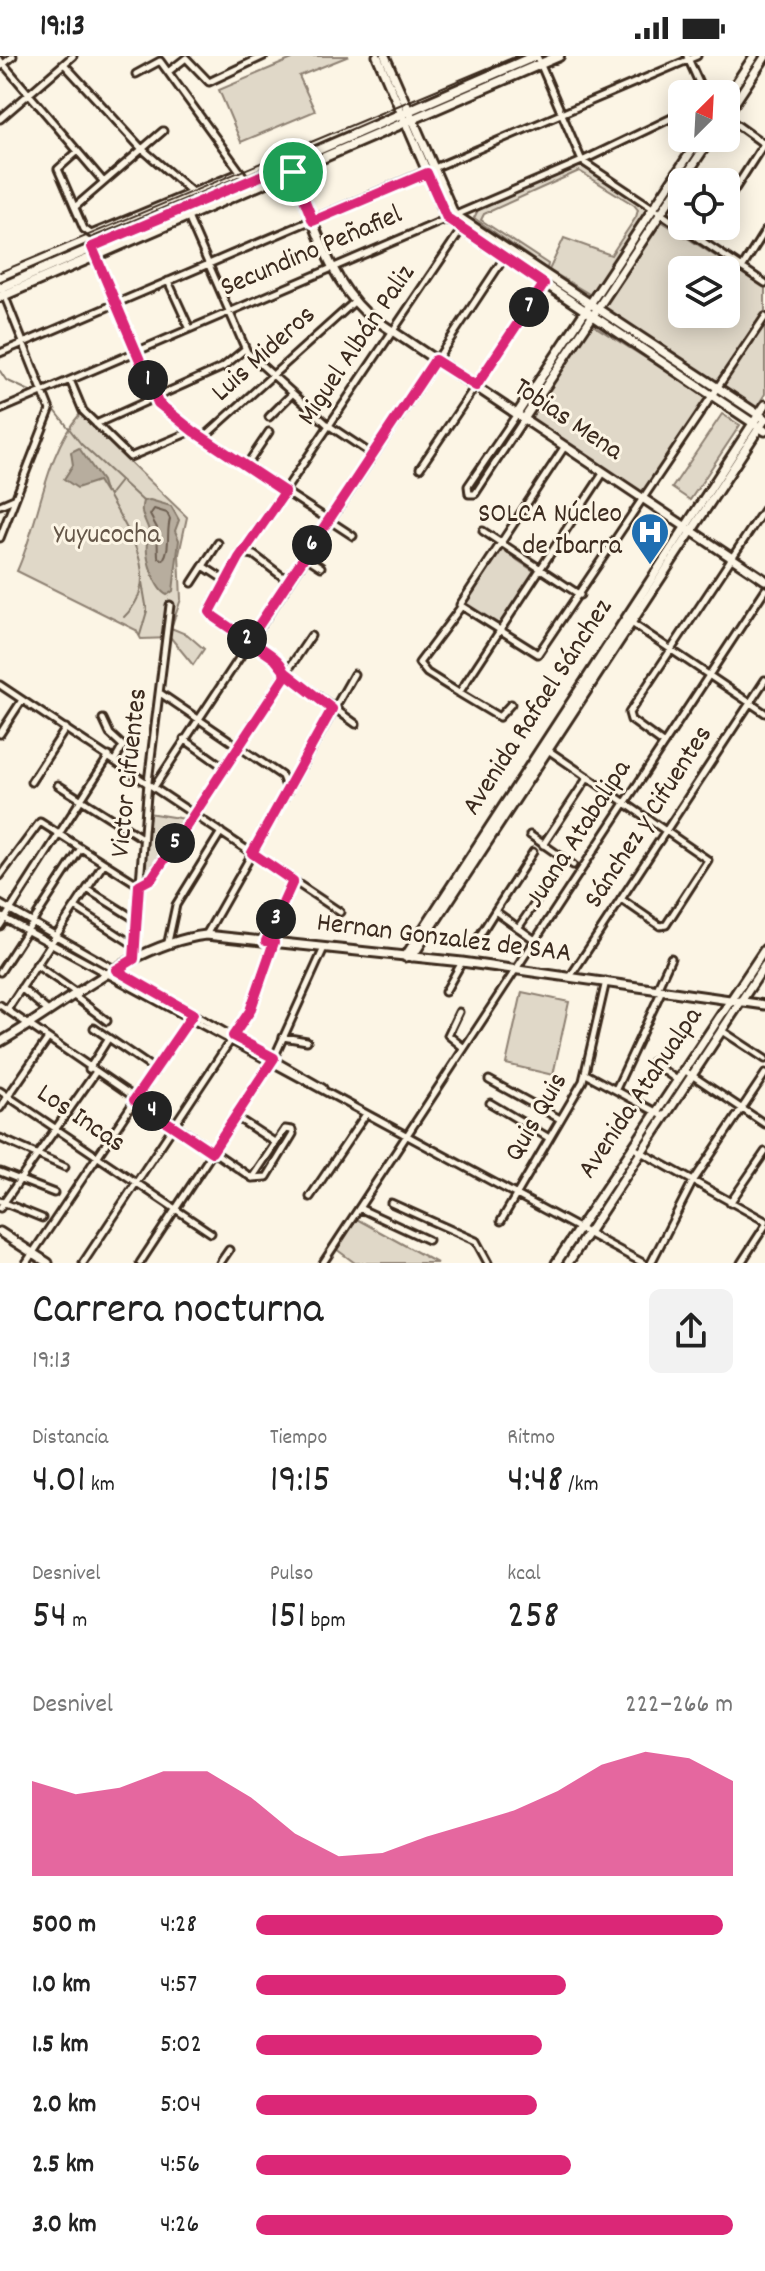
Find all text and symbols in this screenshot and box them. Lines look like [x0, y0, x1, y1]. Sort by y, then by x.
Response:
text: 19:13 [40, 7, 85, 50]
north arrow [668, 80, 740, 152]
map controls [668, 80, 740, 328]
pin [259, 138, 327, 206]
icon: arrive [271, 150, 315, 194]
button: locate [668, 168, 740, 240]
street label: Secundino Peñafiel [215, 197, 409, 309]
button: layers [668, 256, 740, 328]
street label: Miguel Albán Paliz [289, 257, 427, 435]
pin: 7 [509, 287, 549, 327]
text: 7 [525, 291, 533, 322]
street label: Luis Mideros [204, 297, 326, 413]
pin: 1 [128, 360, 168, 400]
text: 1 [146, 364, 150, 395]
street label: Tobias Mena [504, 370, 631, 473]
place label: SOLCA Núcleo de Ibarra [478, 496, 623, 568]
hospital icon: SOLCA Núcleo de Ibarra [629, 511, 671, 566]
park label: Yuyucocha [54, 517, 161, 557]
pin: 6 [292, 525, 332, 565]
text: 6 [307, 529, 317, 560]
street label: Avenida Rafael Sánchez [454, 591, 624, 824]
pin: 2 [227, 619, 267, 659]
text: 2 [242, 623, 252, 654]
street label: Victor Cifuentes [102, 686, 160, 860]
street label: Sánchez y Cifuentes [576, 719, 724, 917]
street label: Juana Atabalipa [517, 752, 643, 917]
pin: 5 [155, 823, 195, 863]
text: 5 [170, 827, 180, 858]
pin: 3 [256, 899, 296, 939]
text: 3 [271, 903, 281, 934]
street label: Hernan Gonzalez de SAA [314, 905, 574, 975]
street label: Avenida Atahualpa [570, 999, 715, 1188]
street label: Quis Quis [496, 1066, 580, 1170]
street label: Los Incas [27, 1075, 133, 1165]
pin: 4 [132, 1091, 172, 1131]
text: 4 [147, 1095, 157, 1126]
text: Carrera nocturna [32, 1281, 324, 1344]
button: share [649, 1289, 733, 1373]
text: 19:13 [32, 1343, 71, 1380]
text: Distancia [32, 1423, 108, 1454]
text: Tiempo [270, 1423, 327, 1454]
text: Ritmo [507, 1423, 555, 1454]
text: 4.01 [32, 1454, 86, 1511]
text: 19:15 [270, 1454, 331, 1511]
text: 4:48 [507, 1454, 563, 1511]
text: km [86, 1470, 115, 1501]
text: /km [563, 1470, 599, 1501]
text: Desnivel [32, 1559, 101, 1590]
text: Pulso [270, 1559, 313, 1590]
text: kcal [507, 1559, 541, 1590]
text: 54 [32, 1590, 67, 1647]
text: 151 [270, 1590, 306, 1647]
text: 258 [507, 1590, 559, 1647]
text: m [67, 1606, 87, 1637]
text: bpm [306, 1606, 346, 1637]
text: Desnivel [32, 1687, 113, 1724]
text: 222–266 m [625, 1687, 733, 1724]
text: 500 m [32, 1907, 96, 1944]
text: 4:28 [160, 1907, 197, 1944]
text: 1.0 km [32, 1967, 91, 2004]
text: 4:57 [160, 1967, 197, 2004]
text: 1.5 km [32, 2027, 89, 2064]
text: 5:02 [160, 2027, 202, 2064]
text: 2.0 km [32, 2087, 96, 2124]
text: 5:04 [160, 2087, 201, 2124]
text: 2.5 km [32, 2147, 94, 2184]
text: 4:56 [160, 2147, 200, 2184]
text: 3.0 km [32, 2207, 97, 2244]
text: 4:26 [160, 2207, 199, 2244]

